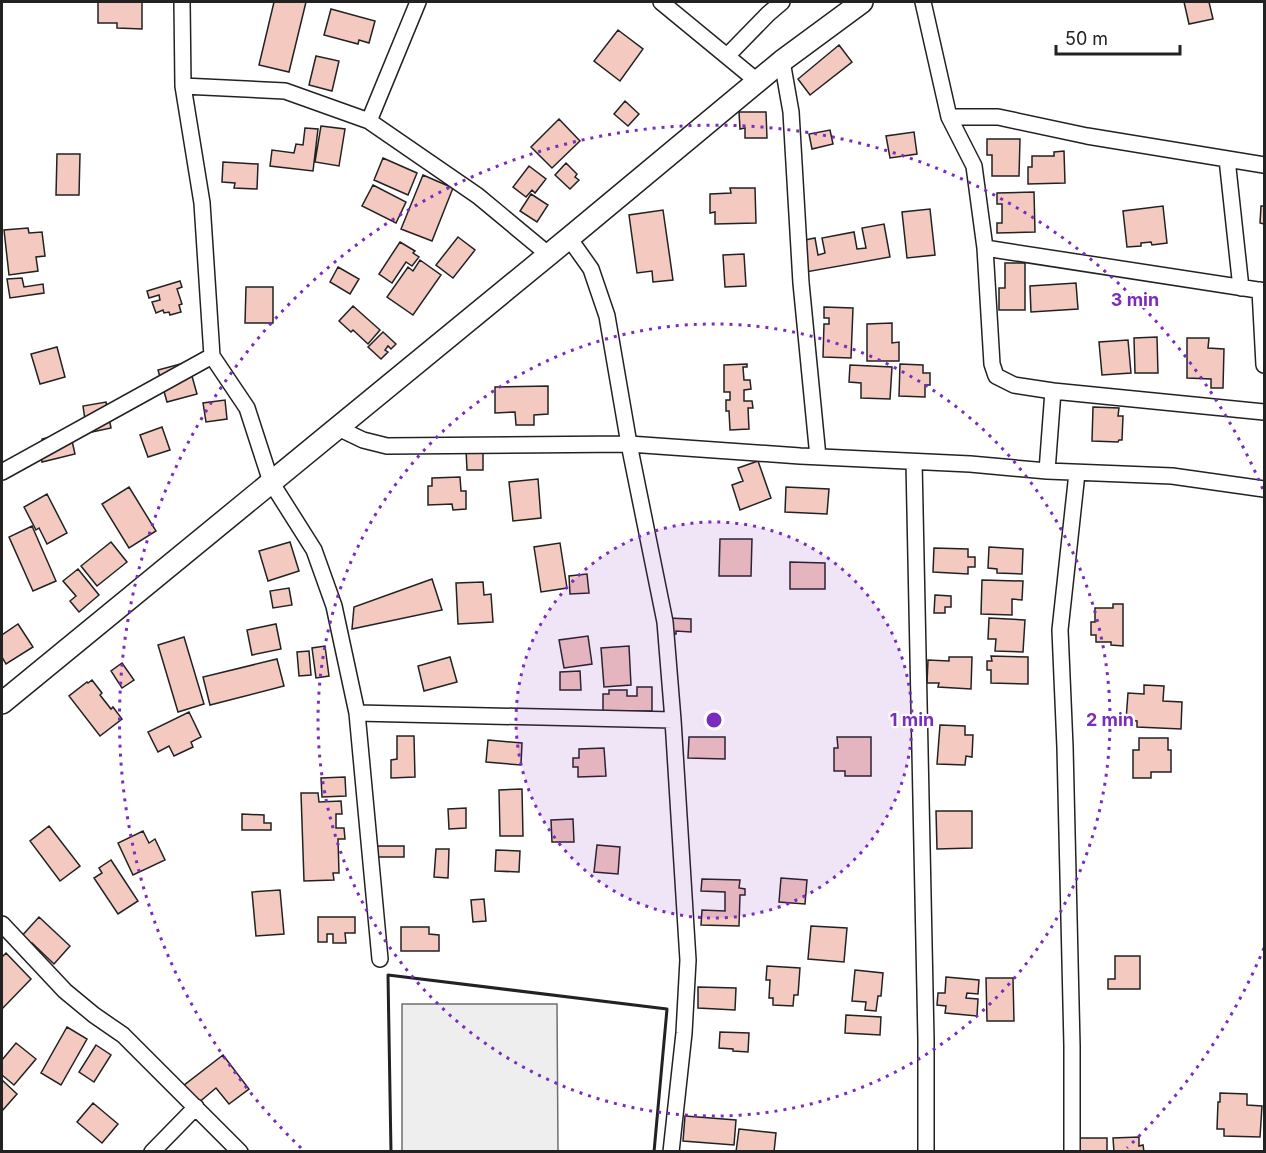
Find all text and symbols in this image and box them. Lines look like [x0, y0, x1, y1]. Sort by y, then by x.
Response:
scale bar [1056, 18, 1180, 56]
text: 50 m [1065, 28, 1108, 49]
text: 3 min [1111, 289, 1159, 310]
text: 1 min [890, 709, 934, 730]
text: 2 min [1086, 709, 1134, 730]
centre of rings [704, 710, 724, 730]

